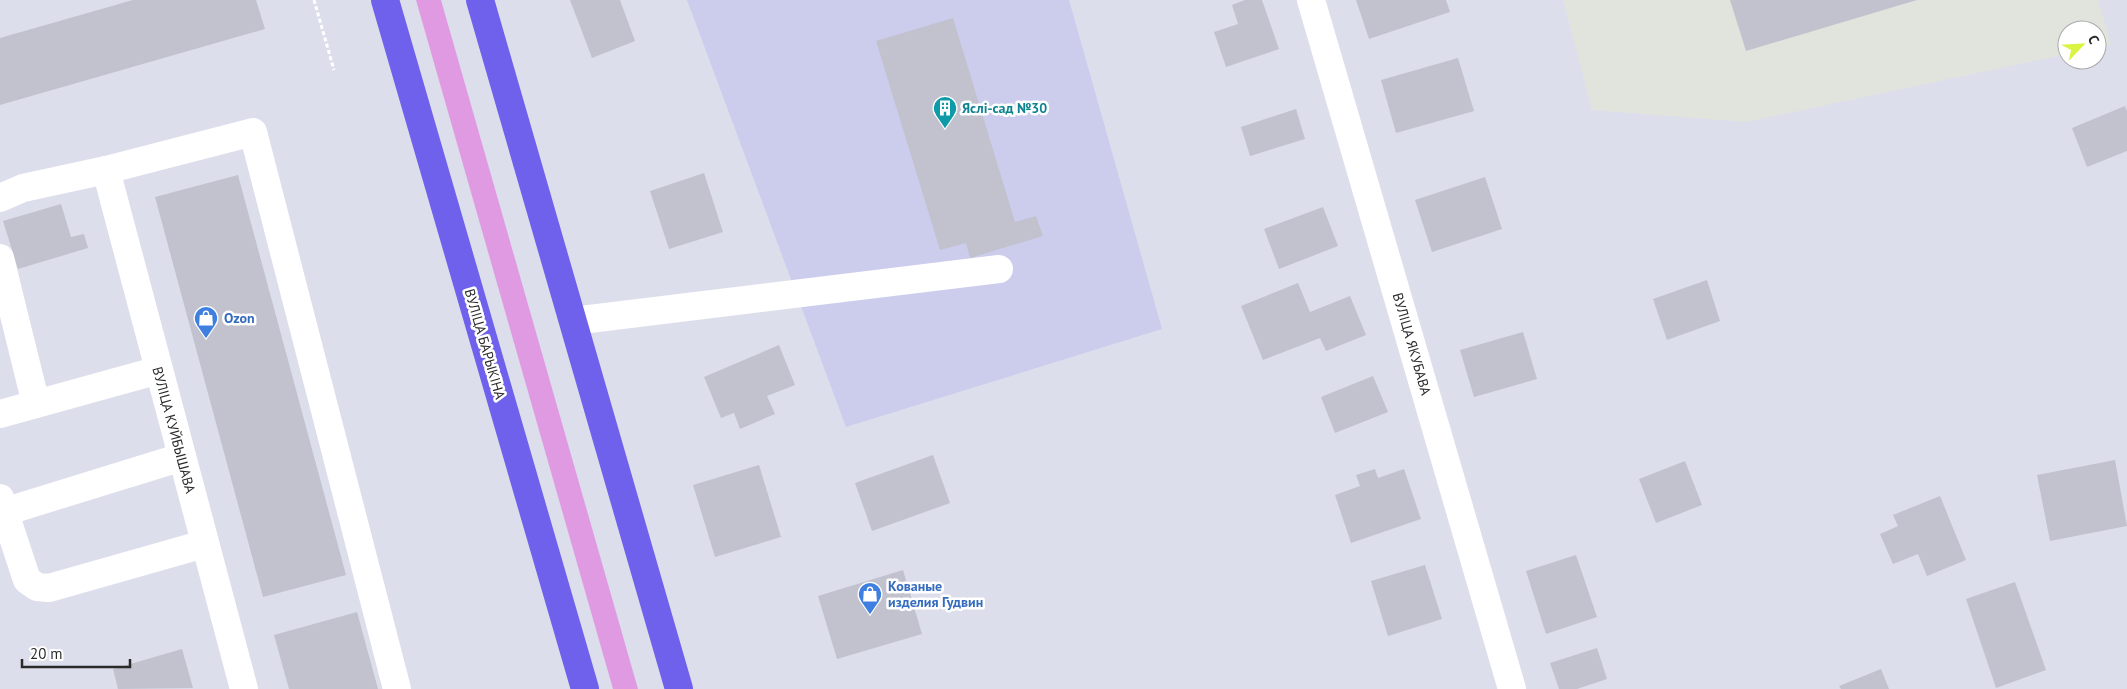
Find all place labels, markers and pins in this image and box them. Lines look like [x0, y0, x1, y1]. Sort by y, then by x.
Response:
building icon: Яслі-сад №30 [932, 95, 958, 129]
place label: Яслі-сад №30 [962, 99, 1047, 117]
shop icon: Ozon [193, 305, 219, 339]
place label: Ozon [224, 309, 255, 327]
place label: Кованые изделия Гудвин [888, 577, 983, 611]
shop icon: Кованые изделия Гудвин [857, 581, 883, 615]

